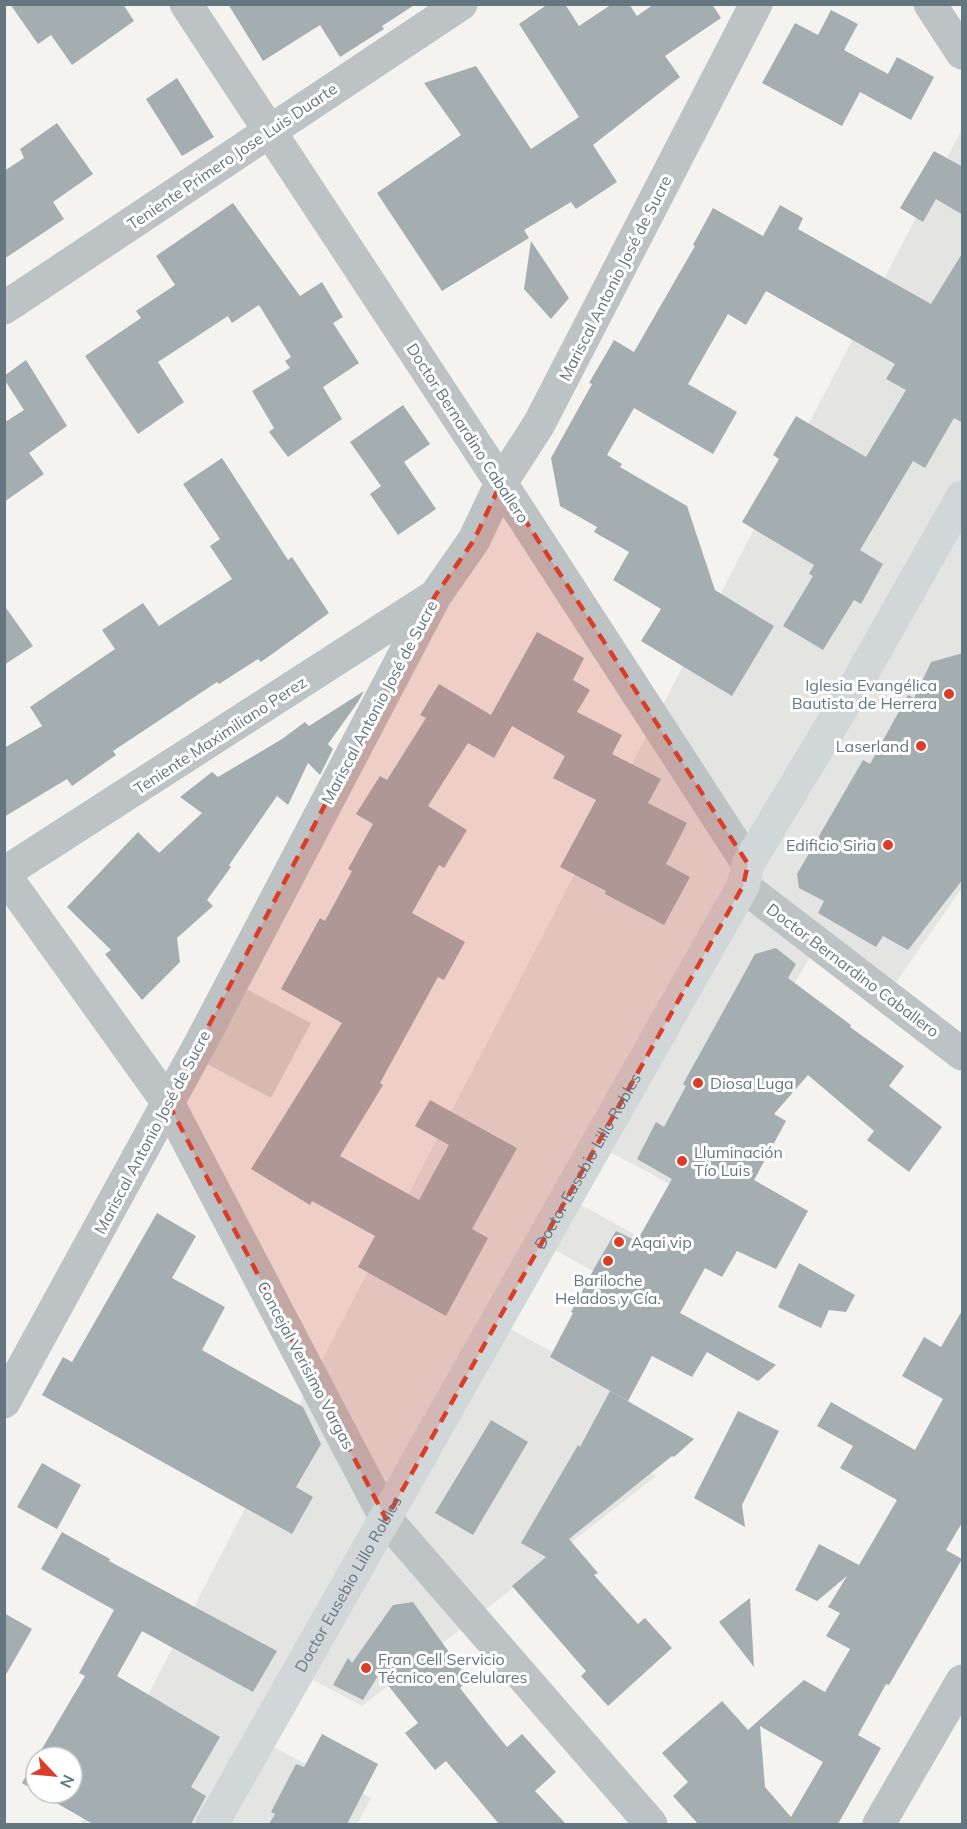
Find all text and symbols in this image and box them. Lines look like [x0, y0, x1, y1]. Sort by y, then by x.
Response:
street label: Teniente Primero Jose Luis Duarte [123, 78, 341, 234]
street label: Mariscal Antonio José de Sucre [554, 172, 676, 384]
street label: Doctor Bernardino Caballero [402, 339, 534, 527]
street label: Mariscal Antonio José de Sucre [317, 597, 441, 807]
street label: Teniente Maximiliano Perez [130, 672, 310, 798]
place label: Iglesia Evangélica Bautista de Herrera [792, 675, 937, 713]
marker: Iglesia Evangélica Bautista de Herrera [942, 687, 956, 701]
place label: Laserland [836, 736, 909, 756]
marker: Laserland [914, 739, 928, 753]
place label: Edificio Siria [786, 835, 876, 855]
marker: Edificio Siria [881, 838, 895, 852]
street label: Doctor Bernardino Caballero [763, 899, 943, 1041]
street label: Mariscal Antonio José de Sucre [90, 1027, 214, 1237]
street label: Doctor Eusebio Lillo Robles [530, 1069, 645, 1253]
place label: Diosa Luga [710, 1073, 794, 1093]
marker: Diosa Luga [691, 1076, 705, 1090]
place label: Lluminación Tío Luis [694, 1142, 783, 1180]
marker: Lluminación Tío Luis [675, 1154, 689, 1168]
place label: Aqai vip [631, 1232, 692, 1252]
marker: Aqai vip [612, 1235, 626, 1249]
marker: Bariloche Helados y Cía. [601, 1254, 615, 1268]
place label: Bariloche Helados y Cía. [555, 1270, 661, 1308]
street label: Concejal Verisimo Vargas [253, 1278, 359, 1452]
street label: Doctor Eusebio Lillo Robles [290, 1492, 406, 1675]
place label: Fran Cell Servicio Técnico en Celulares [378, 1649, 528, 1687]
marker: Fran Cell Servicio Técnico en Celulares [359, 1661, 373, 1675]
north arrow [24, 1745, 84, 1805]
text: N [56, 1772, 79, 1791]

